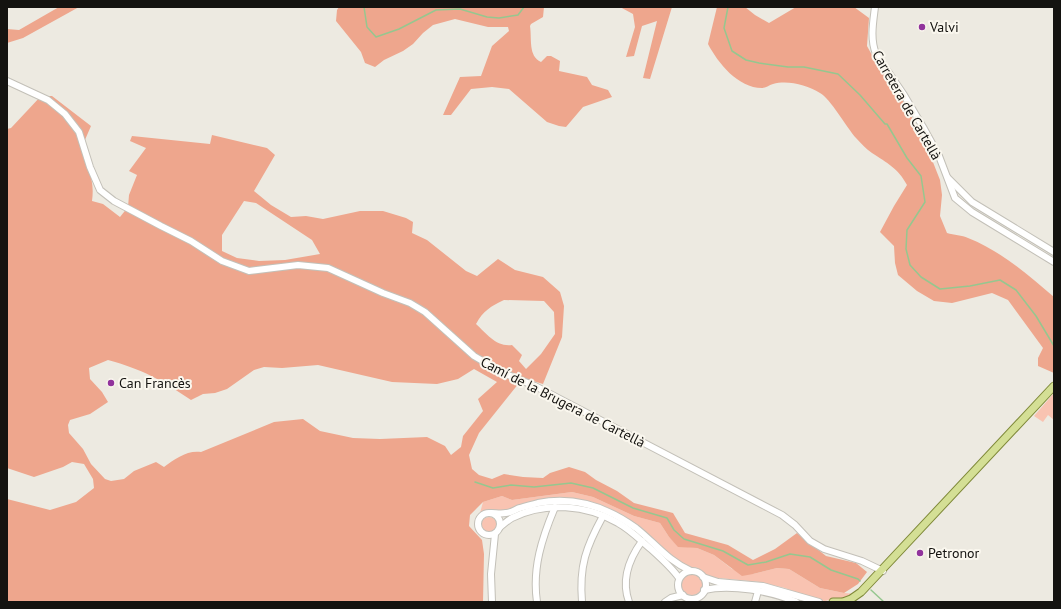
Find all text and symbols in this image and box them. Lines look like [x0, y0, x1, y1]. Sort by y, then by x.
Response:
place label: Valvi [929, 18, 959, 36]
marker: Valvi [917, 22, 927, 32]
street label: Carretera de Cartellà [868, 47, 946, 163]
street label: Camí de la Brugera de Cartellà [478, 353, 648, 451]
place label: Can Francès [119, 374, 191, 392]
marker: Can Francès [106, 378, 116, 388]
place label: Petronor [928, 544, 980, 562]
marker: Petronor [915, 548, 925, 558]

